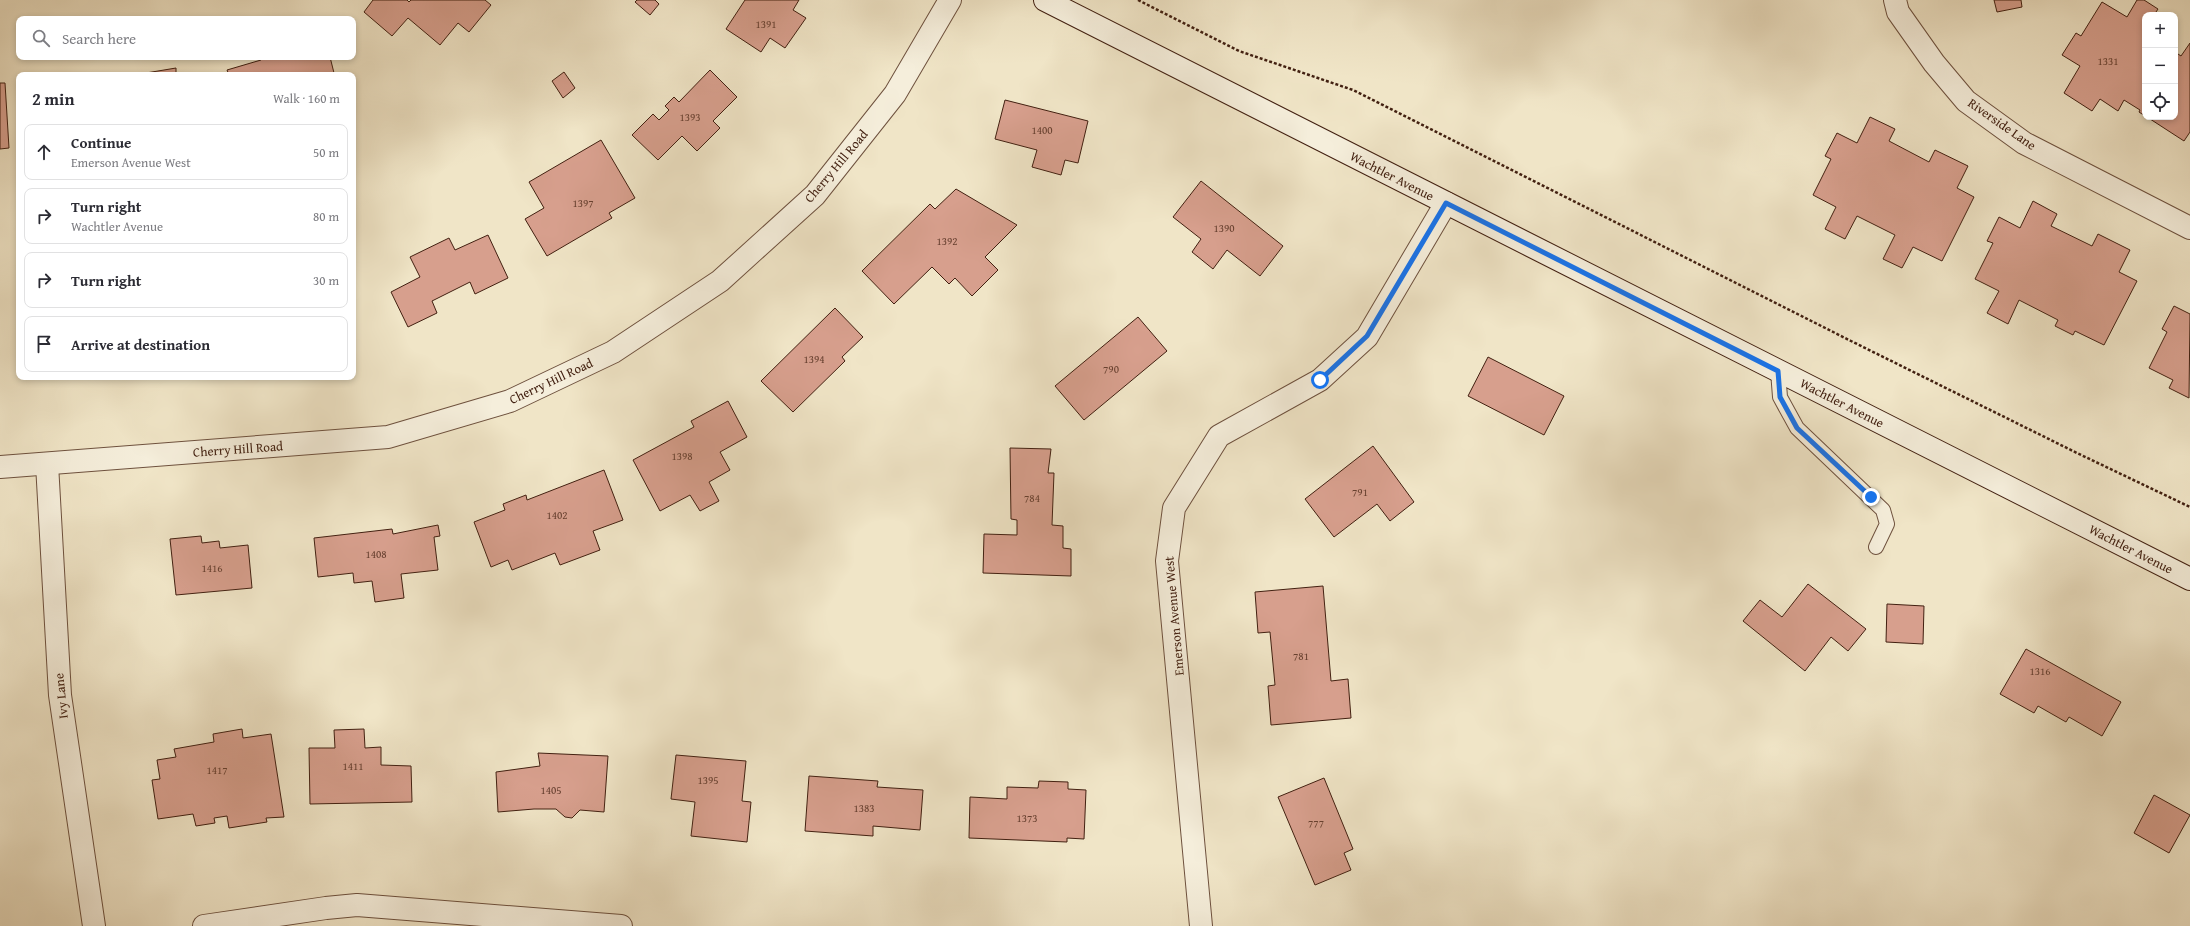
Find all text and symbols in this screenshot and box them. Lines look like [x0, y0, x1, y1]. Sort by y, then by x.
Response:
map controls [2142, 12, 2178, 120]
button: + [2142, 12, 2178, 48]
search box [16, 16, 356, 60]
house number: 1391 [755, 16, 777, 32]
icon: search [30, 27, 52, 49]
text: Search here [62, 28, 136, 49]
button: − [2142, 48, 2178, 84]
house number: 1331 [2097, 53, 2119, 69]
button: locate [2142, 84, 2178, 120]
text: 2 min [32, 86, 74, 111]
text: Walk · 160 m [273, 89, 340, 108]
street label: Riverside Lane [1964, 93, 2040, 155]
house number: 1393 [679, 109, 701, 125]
house number: 1400 [1031, 122, 1053, 138]
street label: Cherry Hill Road [800, 125, 872, 207]
text: Continue [71, 132, 132, 153]
icon: ahead [33, 141, 55, 163]
text: 50 m [313, 143, 339, 162]
street label: Wachtler Avenue [1347, 147, 1437, 205]
text: Emerson Avenue West [71, 153, 191, 172]
house number: 1397 [572, 195, 594, 211]
text: Turn right [71, 196, 142, 217]
icon: right [33, 205, 55, 227]
text: 80 m [313, 207, 339, 226]
text: Wachtler Avenue [71, 217, 163, 236]
house number: 1390 [1213, 220, 1235, 236]
house number: 1392 [936, 233, 958, 249]
icon: right [33, 269, 55, 291]
text: Turn right [71, 270, 142, 291]
text: 30 m [313, 271, 339, 290]
icon: arrive [33, 333, 55, 355]
text: Arrive at destination [71, 334, 210, 355]
house number: 1394 [803, 351, 825, 367]
street label: Cherry Hill Road [506, 353, 596, 409]
house number: 790 [1103, 361, 1119, 377]
route start [1311, 371, 1329, 389]
street label: Wachtler Avenue [1797, 374, 1887, 432]
street label: Cherry Hill Road [192, 436, 284, 462]
house number: 1398 [671, 448, 693, 464]
house number: 791 [1352, 484, 1368, 500]
route end [1862, 488, 1880, 506]
house number: 784 [1024, 490, 1040, 506]
house number: 1402 [546, 507, 568, 523]
street label: Wachtler Avenue [2086, 520, 2176, 578]
house number: 1408 [365, 546, 387, 562]
street label: Emerson Avenue West [1159, 555, 1189, 677]
house number: 1416 [201, 560, 223, 576]
house number: 781 [1293, 648, 1309, 664]
house number: 1316 [2029, 663, 2051, 679]
street label: Ivy Lane [49, 672, 73, 720]
house number: 1411 [342, 758, 364, 774]
house number: 1417 [206, 762, 228, 778]
house number: 1395 [697, 772, 719, 788]
house number: 1405 [540, 782, 562, 798]
house number: 1383 [853, 800, 875, 816]
house number: 1373 [1016, 810, 1038, 826]
house number: 777 [1308, 815, 1324, 831]

